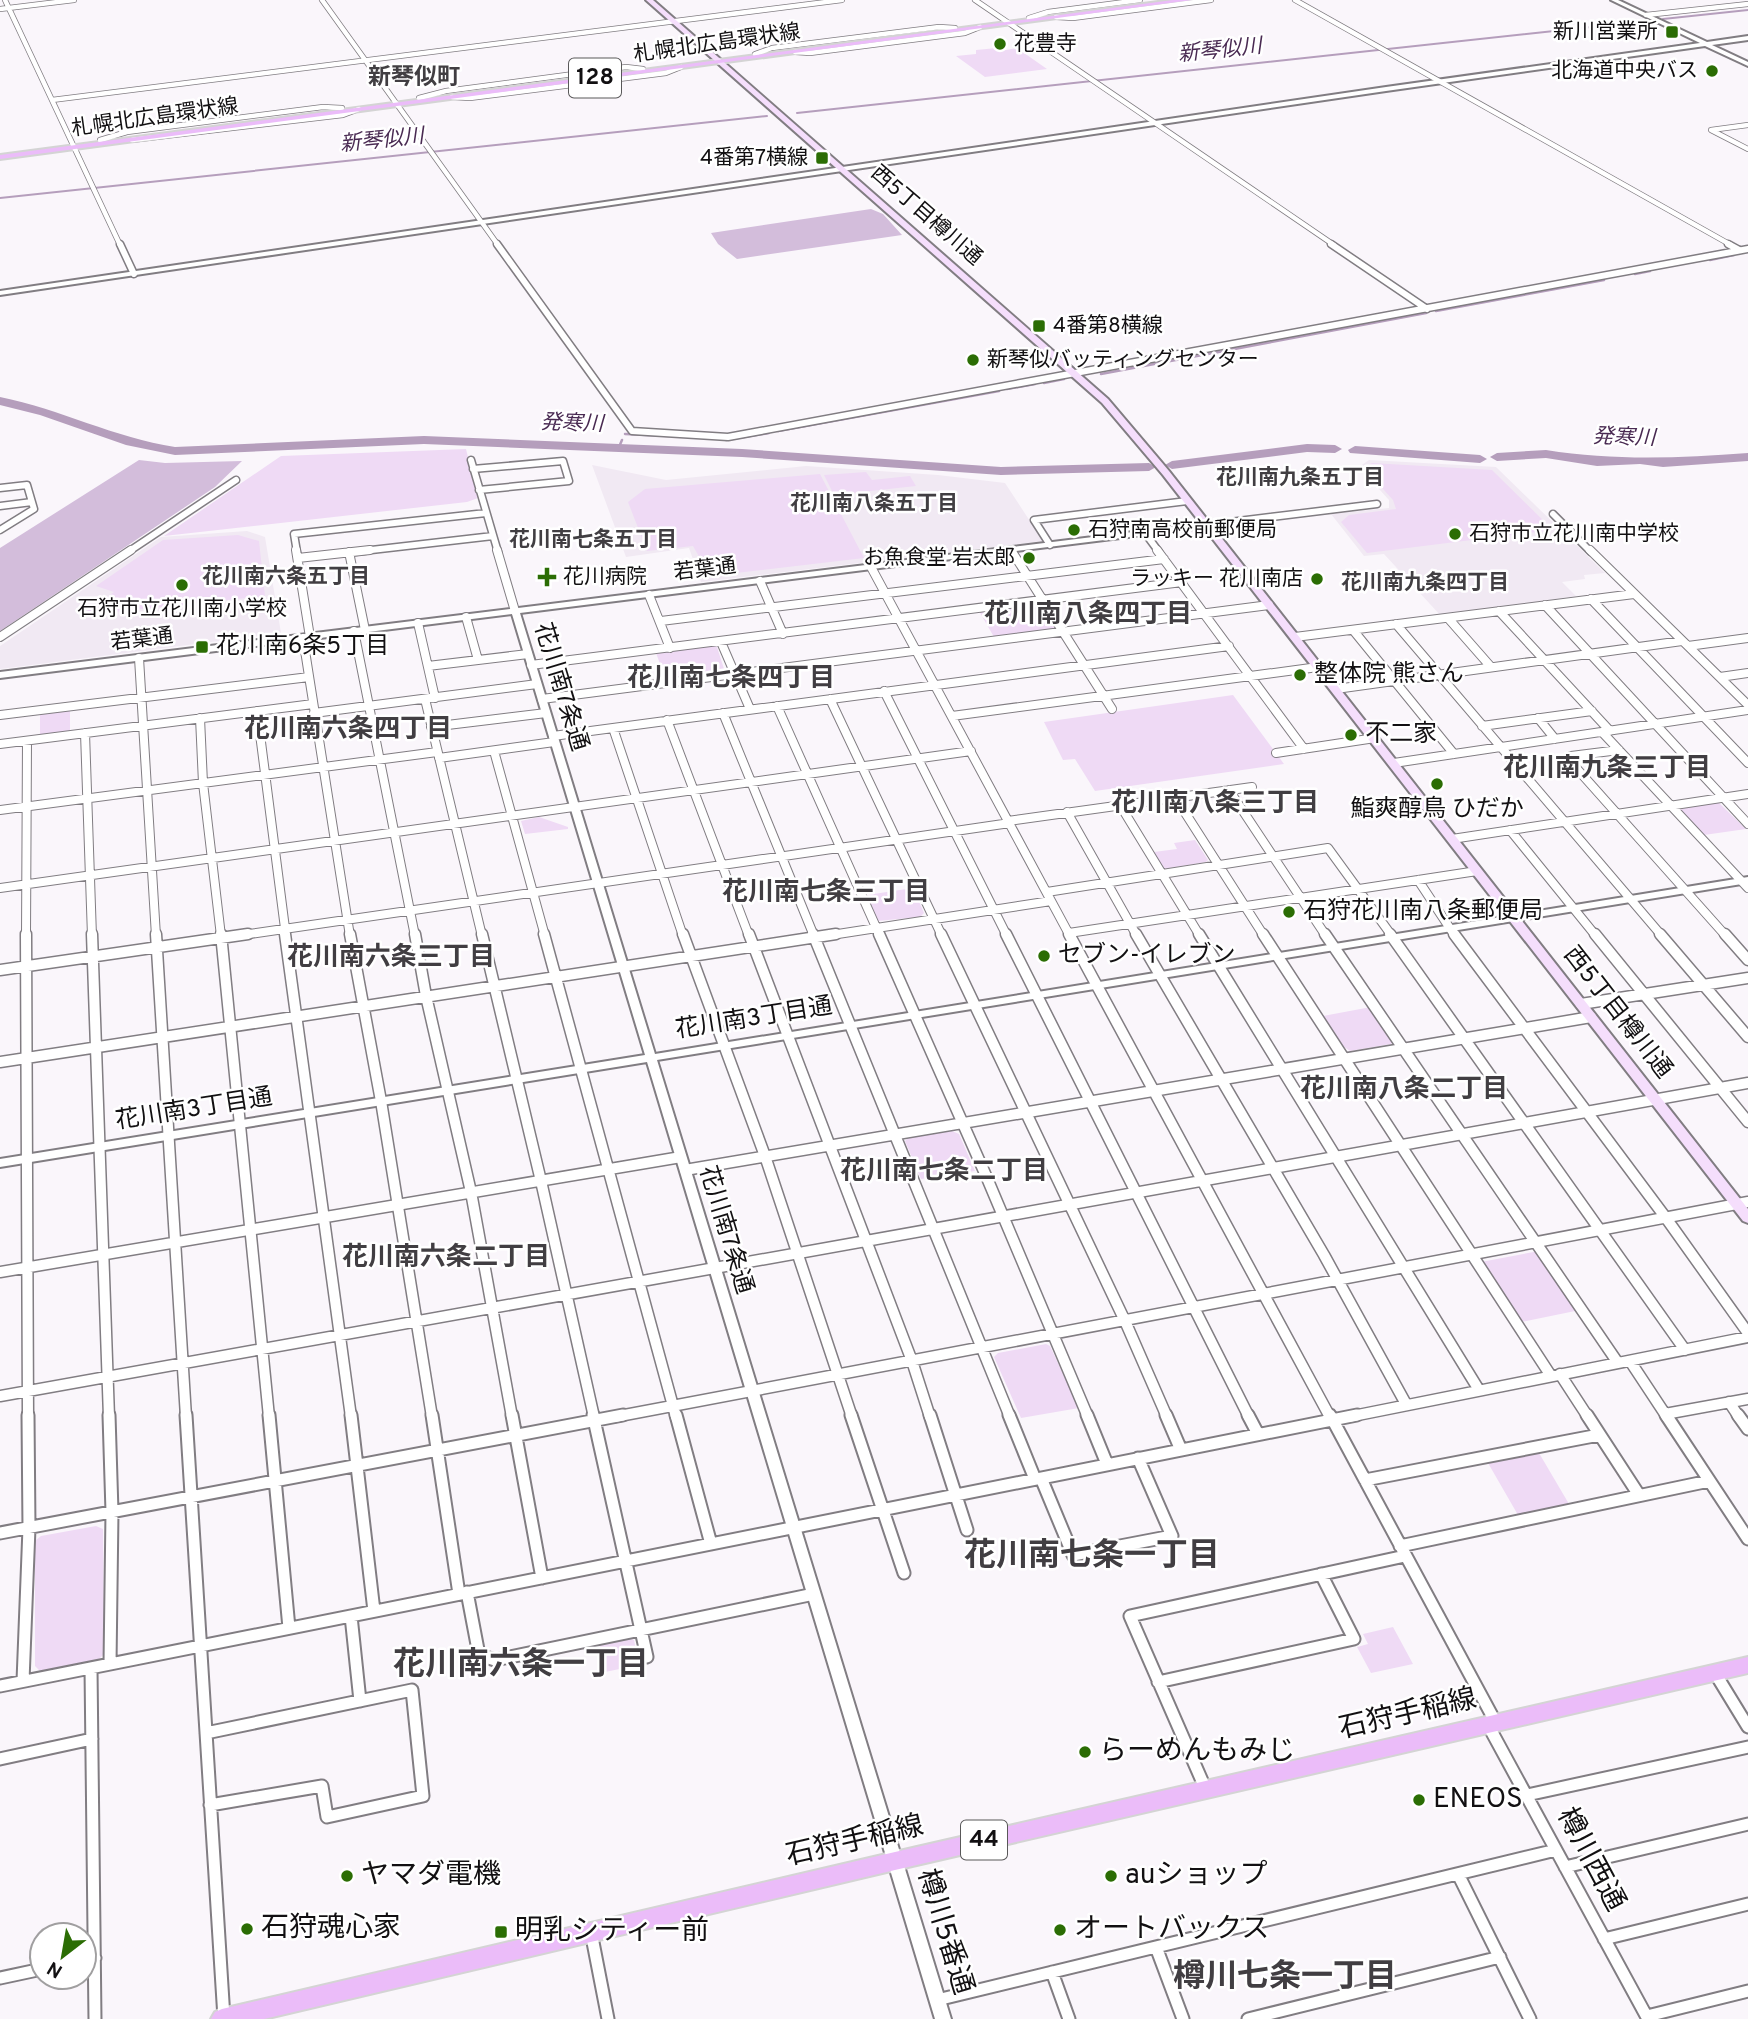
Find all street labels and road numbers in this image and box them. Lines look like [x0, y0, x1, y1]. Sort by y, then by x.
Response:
street label: 札幌北広島環状線 [632, 19, 802, 69]
road number: 128 [569, 58, 621, 97]
street label: 札幌北広島環状線 [70, 93, 240, 143]
street label: 西5丁目樽川通 [865, 160, 987, 272]
street label: 若葉通 [672, 553, 738, 587]
street label: 花川南7条通 [526, 619, 594, 755]
street label: 若葉通 [109, 623, 175, 657]
street label: 西5丁目樽川通 [1556, 941, 1678, 1085]
street label: 花川南3丁目通 [673, 992, 835, 1046]
street label: 花川南3丁目通 [113, 1083, 275, 1137]
street label: 花川南7条通 [691, 1162, 759, 1298]
street label: 石狩手稲線 [1336, 1682, 1480, 1748]
street label: 樽川西通 [1548, 1802, 1632, 1918]
street label: 石狩手稲線 [783, 1809, 927, 1875]
road number: 44 [961, 1820, 1007, 1859]
street label: 樽川5番通 [908, 1865, 980, 1999]

